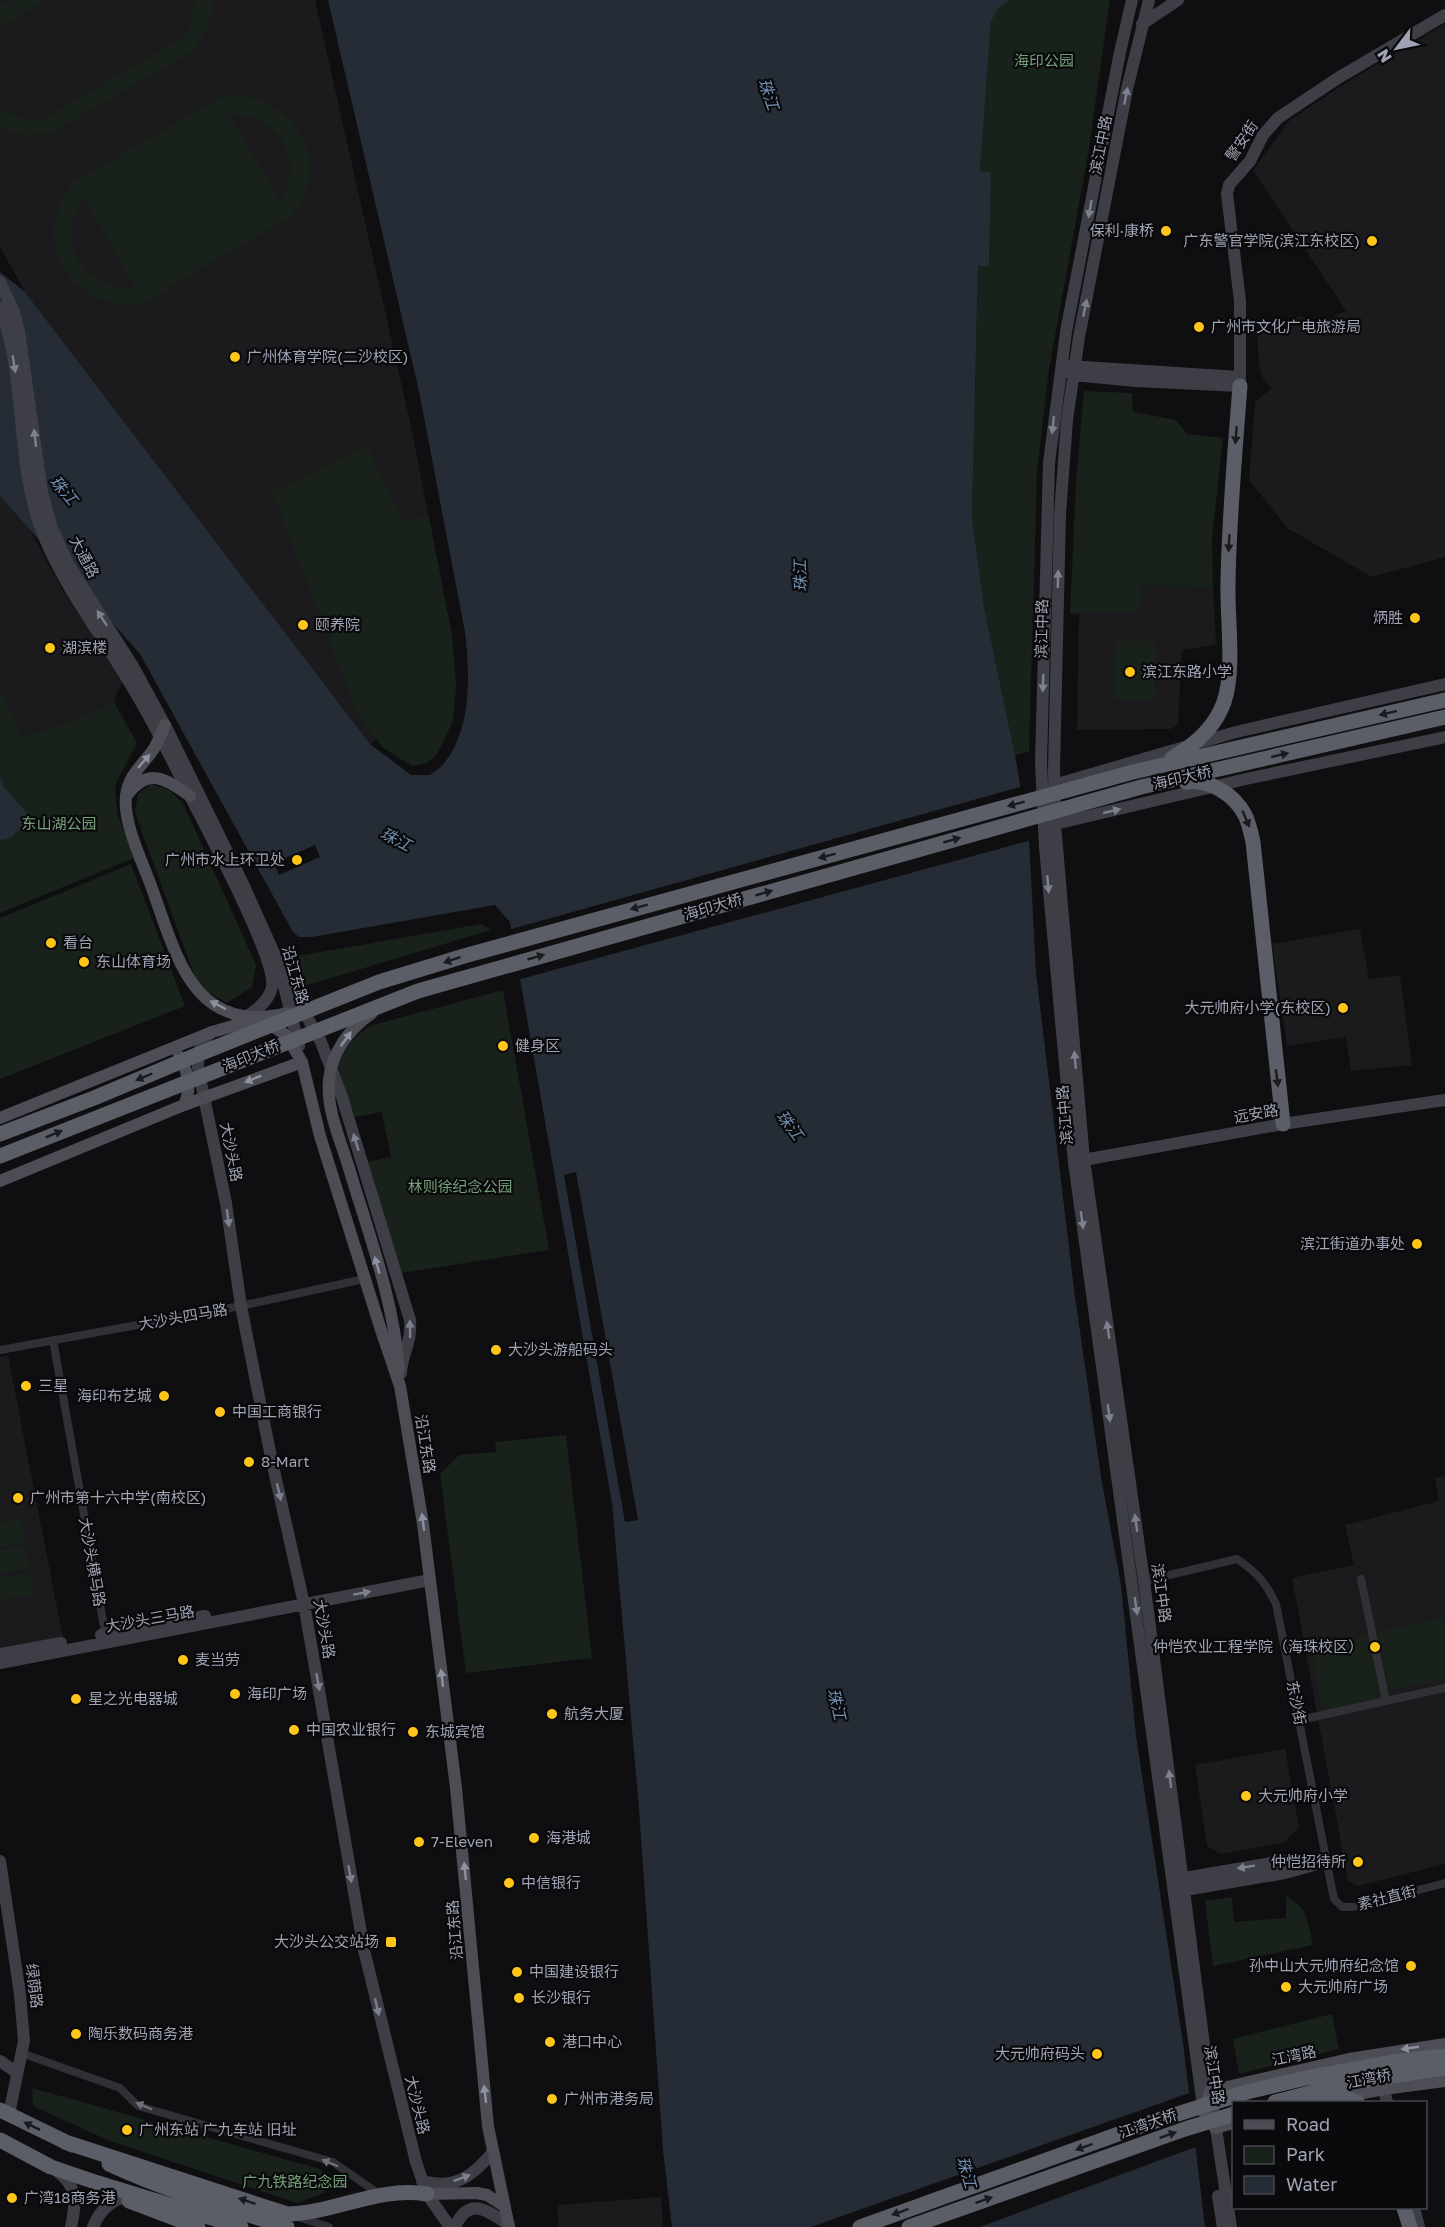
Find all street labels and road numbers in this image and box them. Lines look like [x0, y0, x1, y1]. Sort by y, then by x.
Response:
street label: 滨江中路 [1085, 114, 1115, 176]
street label: 警安街 [1221, 117, 1261, 164]
street label: 大通路 [66, 532, 103, 581]
street label: 滨江中路 [1031, 599, 1051, 659]
street label: 海印大桥 [1151, 762, 1213, 793]
street label: 海印大桥 [681, 889, 744, 923]
street label: 沿江东路 [279, 943, 313, 1006]
street label: 海印大桥 [219, 1035, 282, 1075]
street label: 滨江中路 [1052, 1084, 1076, 1146]
street label: 远安路 [1232, 1100, 1280, 1126]
street label: 大沙头路 [217, 1121, 247, 1183]
street label: 大沙头四马路 [137, 1299, 229, 1333]
street label: 沿江东路 [412, 1413, 440, 1475]
street label: 大沙头横马路 [76, 1516, 110, 1608]
street label: 滨江中路 [1149, 1562, 1175, 1624]
street label: 大沙头路 [311, 1598, 339, 1660]
street label: 大沙头三马路 [104, 1601, 196, 1635]
street label: 东沙街 [1284, 1679, 1310, 1727]
street label: 素社直街 [1355, 1881, 1418, 1913]
street label: 沿江东路 [442, 1899, 466, 1961]
street label: 绿荫路 [23, 1962, 47, 2009]
street label: 江湾路 [1270, 2042, 1318, 2069]
street label: 滨江中路 [1201, 2044, 1229, 2106]
street label: 江湾桥 [1345, 2065, 1393, 2091]
street label: 大沙头路 [402, 2073, 434, 2136]
street label: 江湾大桥 [1116, 2105, 1179, 2141]

